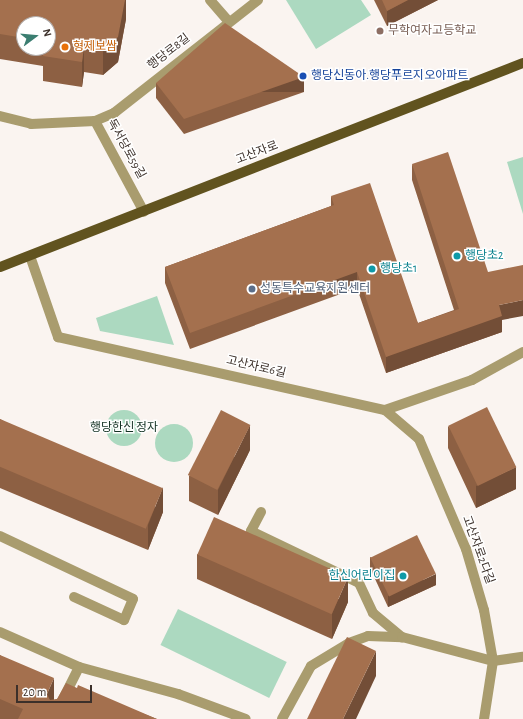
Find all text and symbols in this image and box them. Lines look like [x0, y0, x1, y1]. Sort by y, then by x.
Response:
north arrow [16, 16, 56, 56]
place label: 무학여자고등학교 [388, 24, 476, 38]
marker: 무학여자고등학교 [375, 26, 385, 36]
text: N [41, 28, 53, 38]
street label: 행당로8길 [145, 31, 193, 73]
place label: 형제보쌈 [73, 40, 117, 54]
marker: 형제보쌈 [60, 42, 70, 52]
place label: 행당신동아.행당푸르지오아파트 [311, 69, 468, 83]
marker: 행당신동아.행당푸르지오아파트 [298, 71, 308, 81]
street label: 독서당로59길 [104, 117, 148, 181]
street label: 고산자로 [234, 138, 280, 168]
place label: 행당초2 [465, 249, 504, 263]
marker: 행당초2 [452, 251, 462, 261]
place label: 행당초1 [380, 262, 417, 276]
marker: 행당초1 [367, 264, 377, 274]
place label: 성동특수교육지원센터 [260, 282, 370, 296]
marker: 성동특수교육지원센터 [247, 284, 257, 294]
street label: 고산자로6길 [225, 353, 287, 381]
park label: 행당한신 정자 [90, 421, 158, 435]
street label: 고산자로2다길 [459, 514, 497, 586]
place label: 한신어린이집 [329, 569, 395, 583]
marker: 한신어린이집 [398, 571, 408, 581]
scale bar [18, 677, 94, 703]
text: 20 m [23, 686, 46, 698]

